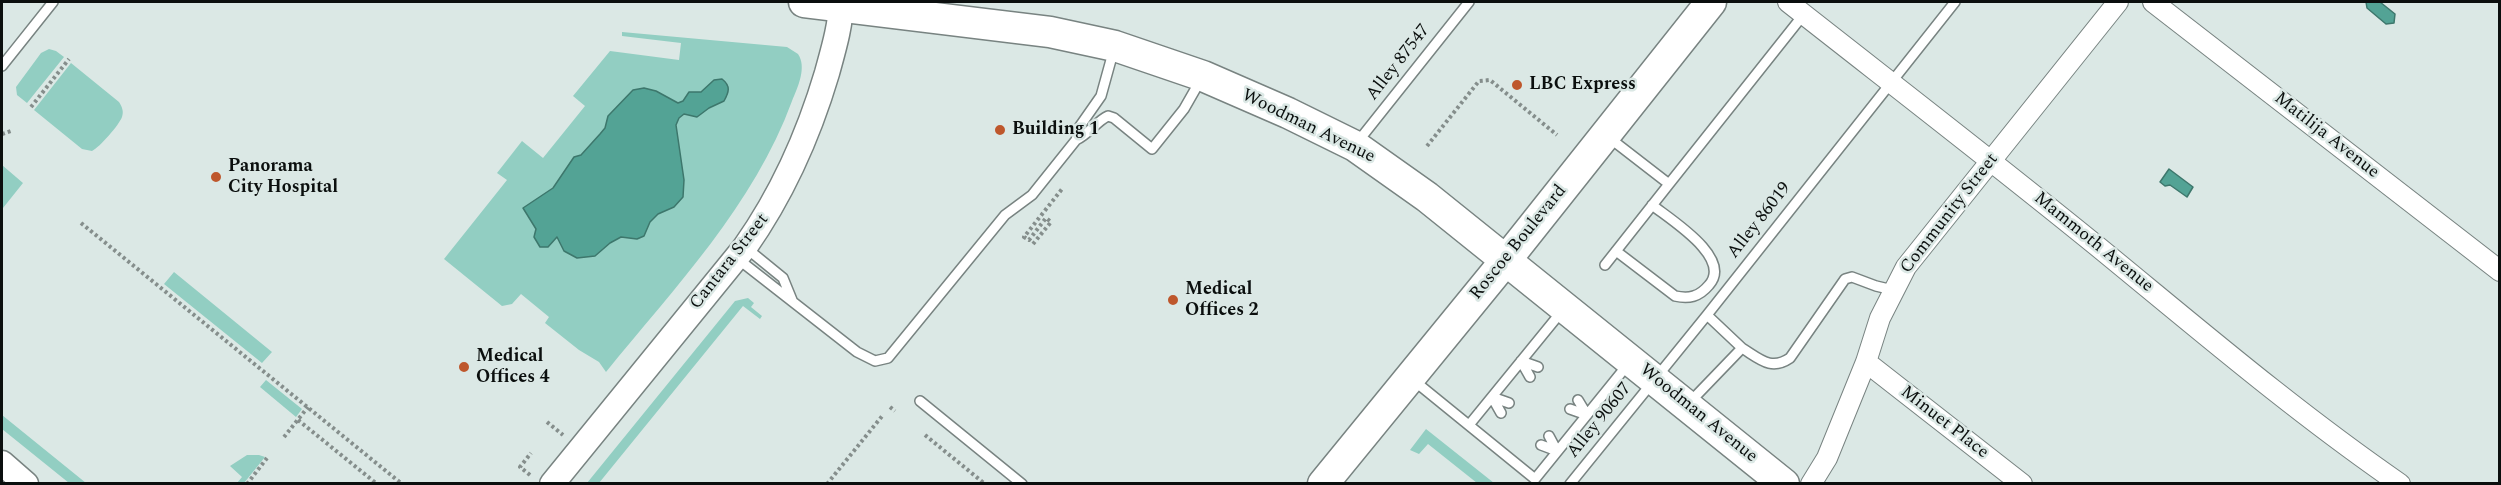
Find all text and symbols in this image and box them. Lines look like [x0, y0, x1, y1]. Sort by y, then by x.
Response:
street label: Alley 87547 [1363, 21, 1435, 105]
place label: LBC Express [1529, 74, 1636, 96]
marker: LBC Express [1510, 78, 1524, 92]
street label: Woodman Avenue [1238, 85, 1378, 169]
street label: Matilija Avenue [2269, 88, 2383, 184]
place label: Building 1 [1012, 119, 1099, 141]
marker: Building 1 [993, 123, 1007, 137]
street label: Community Street [1896, 150, 2004, 278]
place label: Panorama City Hospital [228, 156, 338, 198]
marker: Panorama City Hospital [209, 170, 223, 184]
street label: Alley 86019 [1724, 179, 1796, 263]
street label: Roscoe Boulevard [1466, 181, 1572, 305]
street label: Mammoth Avenue [2029, 188, 2157, 298]
street label: Cantara Street [686, 210, 774, 314]
place label: Medical Offices 2 [1185, 279, 1259, 322]
marker: Medical Offices 2 [1166, 293, 1180, 307]
place label: Medical Offices 4 [476, 346, 550, 388]
marker: Medical Offices 4 [457, 360, 471, 374]
street label: Woodman Avenue [1635, 360, 1761, 468]
street label: Alley 90607 [1563, 379, 1637, 463]
street label: Minuet Place [1896, 382, 1992, 464]

